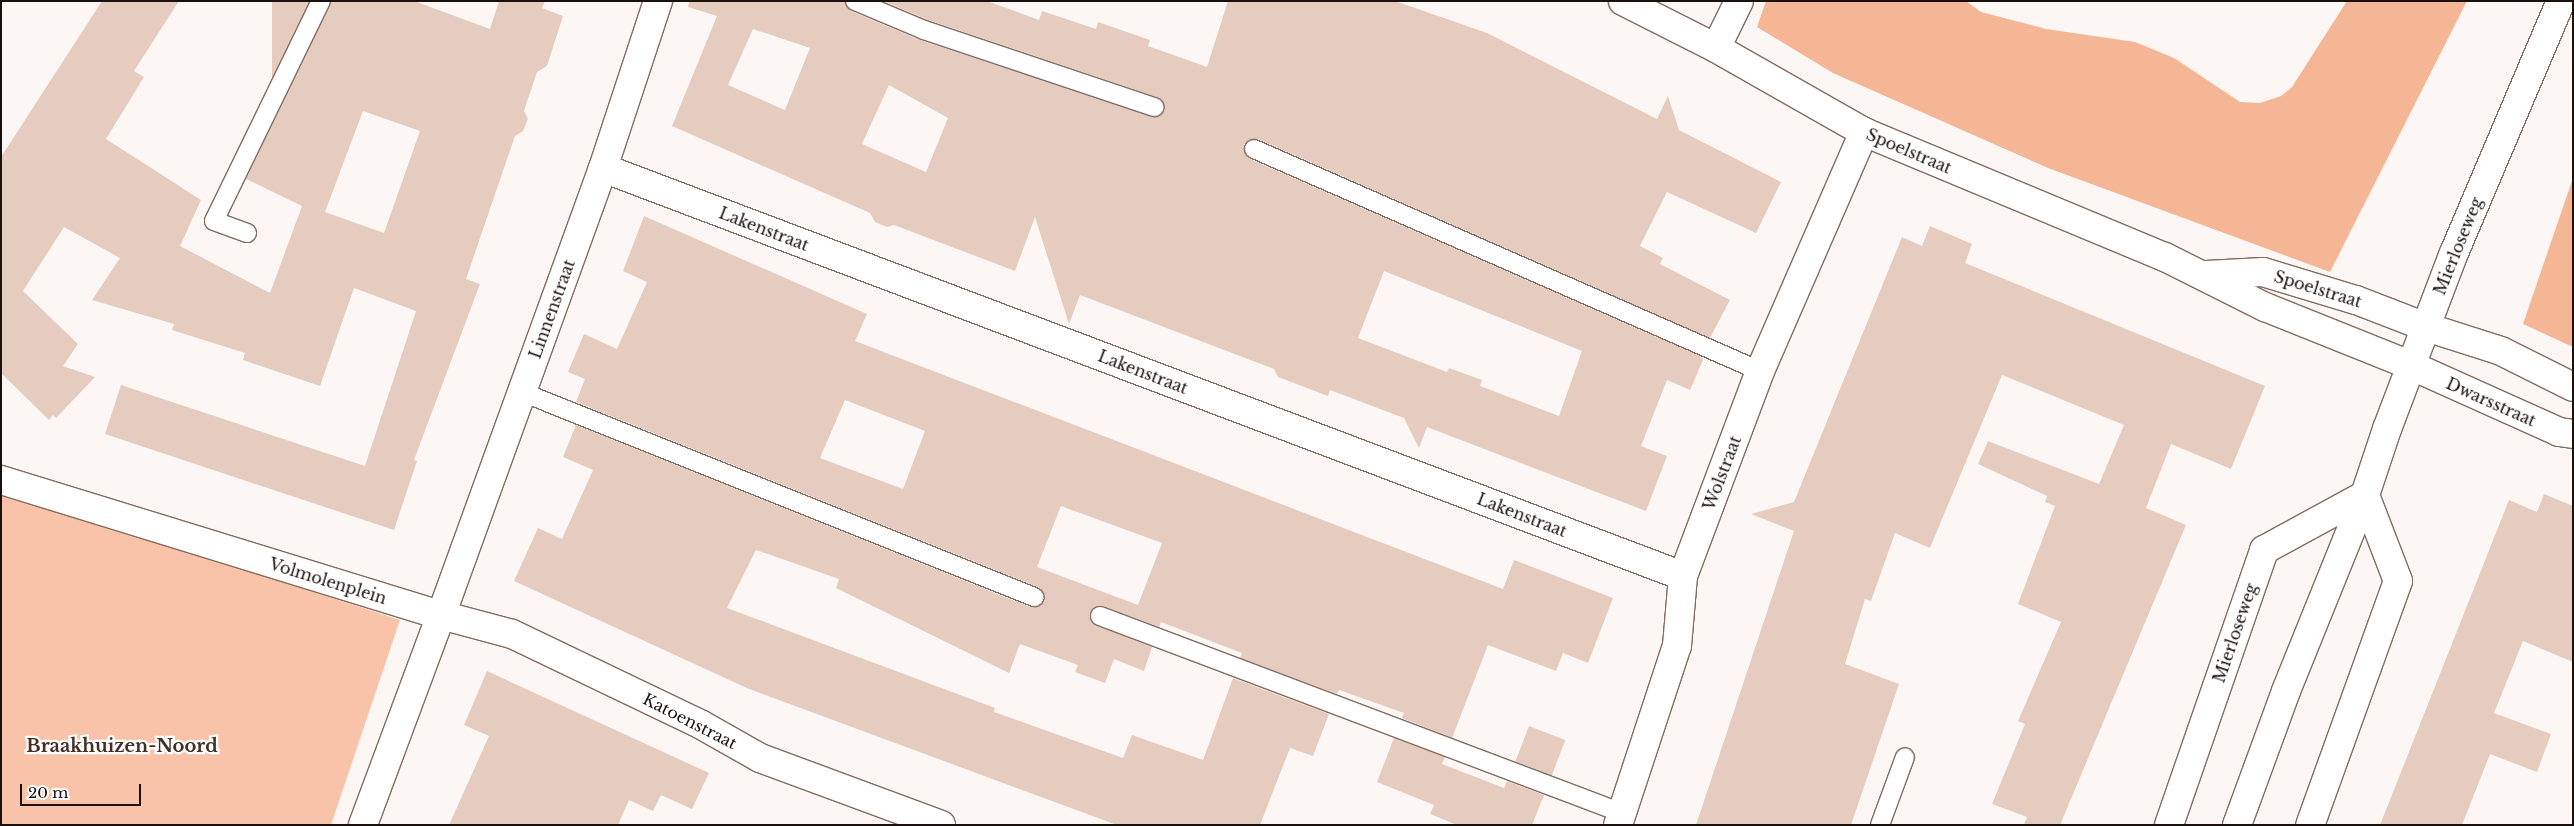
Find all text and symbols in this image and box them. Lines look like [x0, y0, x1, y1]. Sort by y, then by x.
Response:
street label: Spoelstraat [1864, 124, 1954, 178]
street label: Mierloseweg [2430, 194, 2486, 298]
street label: Lakenstraat [716, 203, 812, 255]
street label: Linnenstraat [525, 257, 579, 361]
street label: Spoelstraat [2272, 267, 2364, 311]
street label: Lakenstraat [1095, 346, 1191, 398]
street label: Dwarsstraat [2443, 374, 2539, 430]
street label: Wolstraat [1699, 433, 1745, 513]
street label: Lakenstraat [1474, 489, 1570, 541]
street label: Volmolenplein [267, 554, 389, 608]
street label: Mierloseweg [2209, 581, 2261, 685]
street label: Katoenstraat [640, 689, 740, 753]
district label: Braakhuizen-Noord [26, 735, 218, 757]
scale bar [22, 774, 144, 806]
text: 20 m [28, 783, 68, 802]

